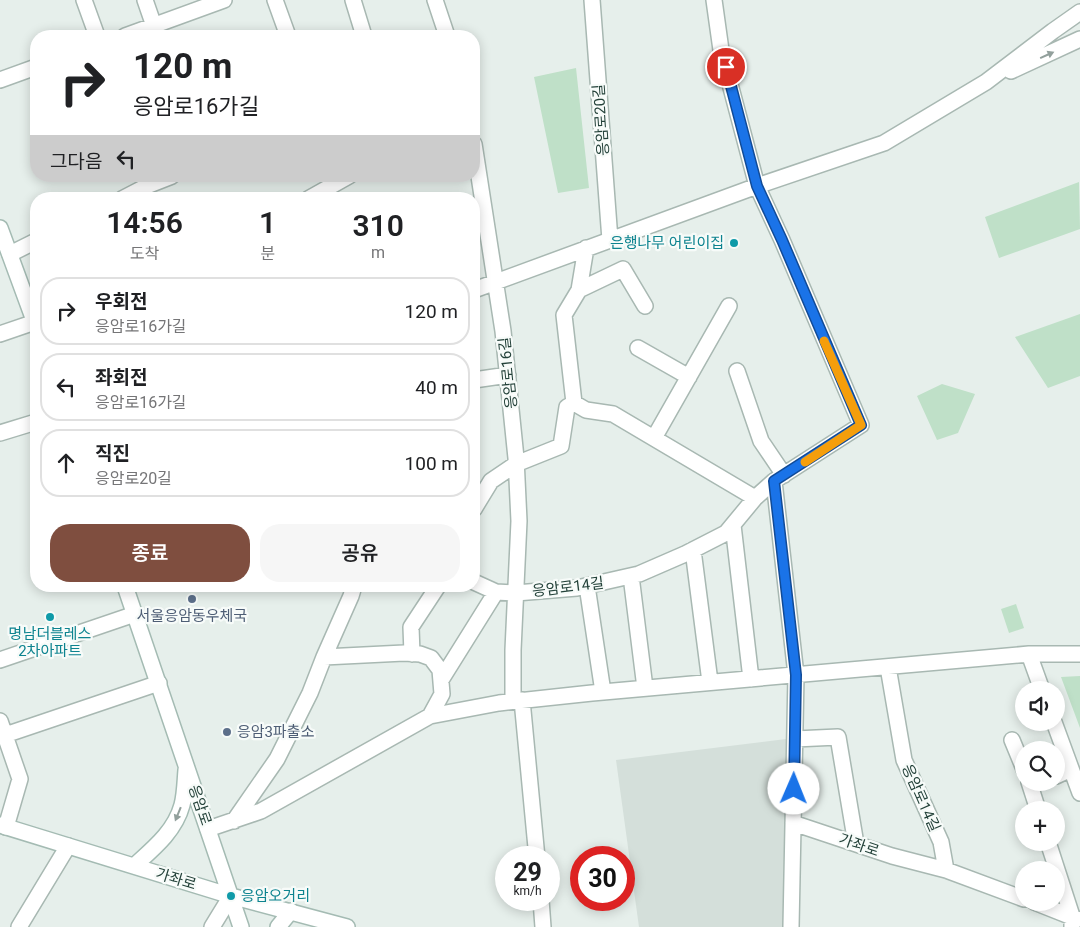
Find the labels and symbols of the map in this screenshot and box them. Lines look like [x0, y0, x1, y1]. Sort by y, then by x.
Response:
pin [705, 46, 747, 88]
one-way arrow [1040, 50, 1054, 58]
street label: 응암로20길 [590, 83, 612, 157]
place label: 은행나무 어린이집 [610, 234, 724, 252]
marker: 은행나무 어린이집 [728, 237, 740, 249]
street label: 응암로16길 [495, 336, 521, 410]
street label: 응암로14길 [531, 574, 605, 600]
marker: 서울응암동우체국 [186, 593, 198, 605]
place label: 서울응암동우체국 [137, 607, 247, 625]
marker: 명남더블레스 2차아파트 [44, 611, 56, 623]
place label: 명남더블레스 2차아파트 [9, 625, 92, 660]
place label: 응암3파출소 [237, 723, 315, 741]
marker: 응암3파출소 [221, 726, 233, 738]
street label: 응암로14길 [898, 761, 944, 835]
position arrow [767, 762, 819, 814]
street label: 응암로 [185, 782, 215, 828]
one-way arrow [174, 807, 182, 821]
street label: 가좌로 [836, 830, 882, 860]
speed limit sign: 30 [570, 846, 635, 911]
street label: 가좌로 [154, 864, 198, 894]
place label: 응암오거리 [241, 887, 310, 905]
marker: 응암오거리 [225, 890, 237, 902]

